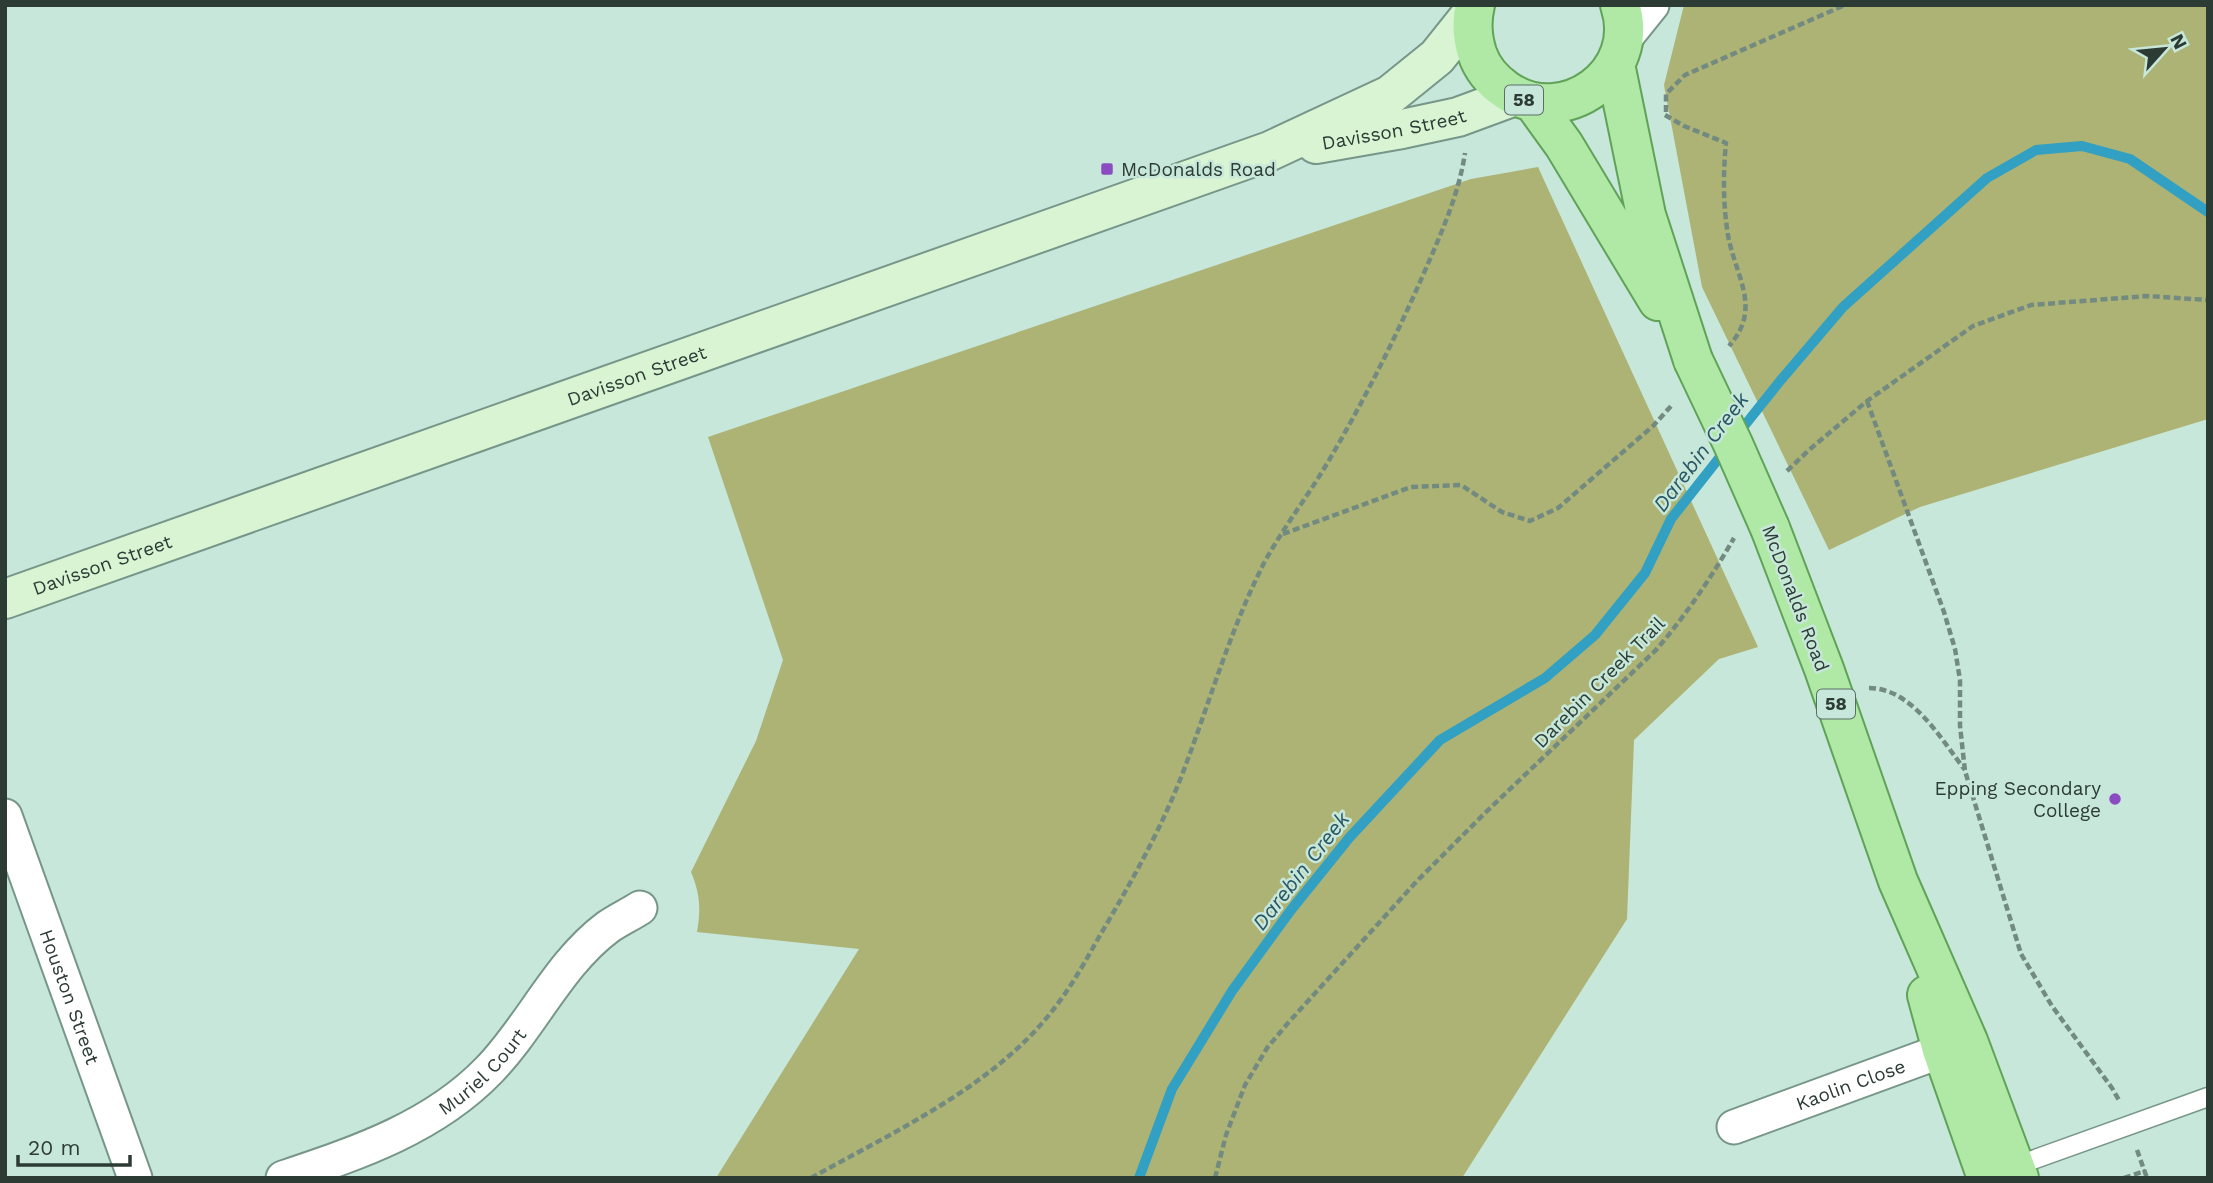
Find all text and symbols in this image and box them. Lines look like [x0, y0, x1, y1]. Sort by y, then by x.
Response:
north arrow [2129, 14, 2199, 84]
text: N [2165, 30, 2192, 53]
road number: 58 [1505, 86, 1543, 114]
street label: Davisson Street [1320, 104, 1469, 155]
place label: McDonalds Road [1121, 158, 1276, 181]
marker: McDonalds Road [1099, 161, 1115, 177]
street label: Davisson Street [564, 341, 709, 411]
water label: Darebin Creek [1648, 387, 1754, 516]
street label: McDonalds Road [1757, 522, 1834, 675]
street label: Davisson Street [30, 530, 175, 600]
street label: Darebin Creek Trail [1529, 612, 1670, 753]
road number: 58 [1817, 690, 1855, 718]
place label: Epping Secondary College [1934, 777, 2101, 822]
marker: Epping Secondary College [2107, 791, 2123, 807]
water label: Darebin Creek [1247, 806, 1355, 935]
street label: Houston Street [35, 926, 104, 1068]
street label: Muriel Court [434, 1024, 531, 1120]
street label: Kaolin Close [1793, 1054, 1908, 1115]
scale bar [18, 1124, 130, 1168]
text: 20 m [28, 1135, 80, 1160]

